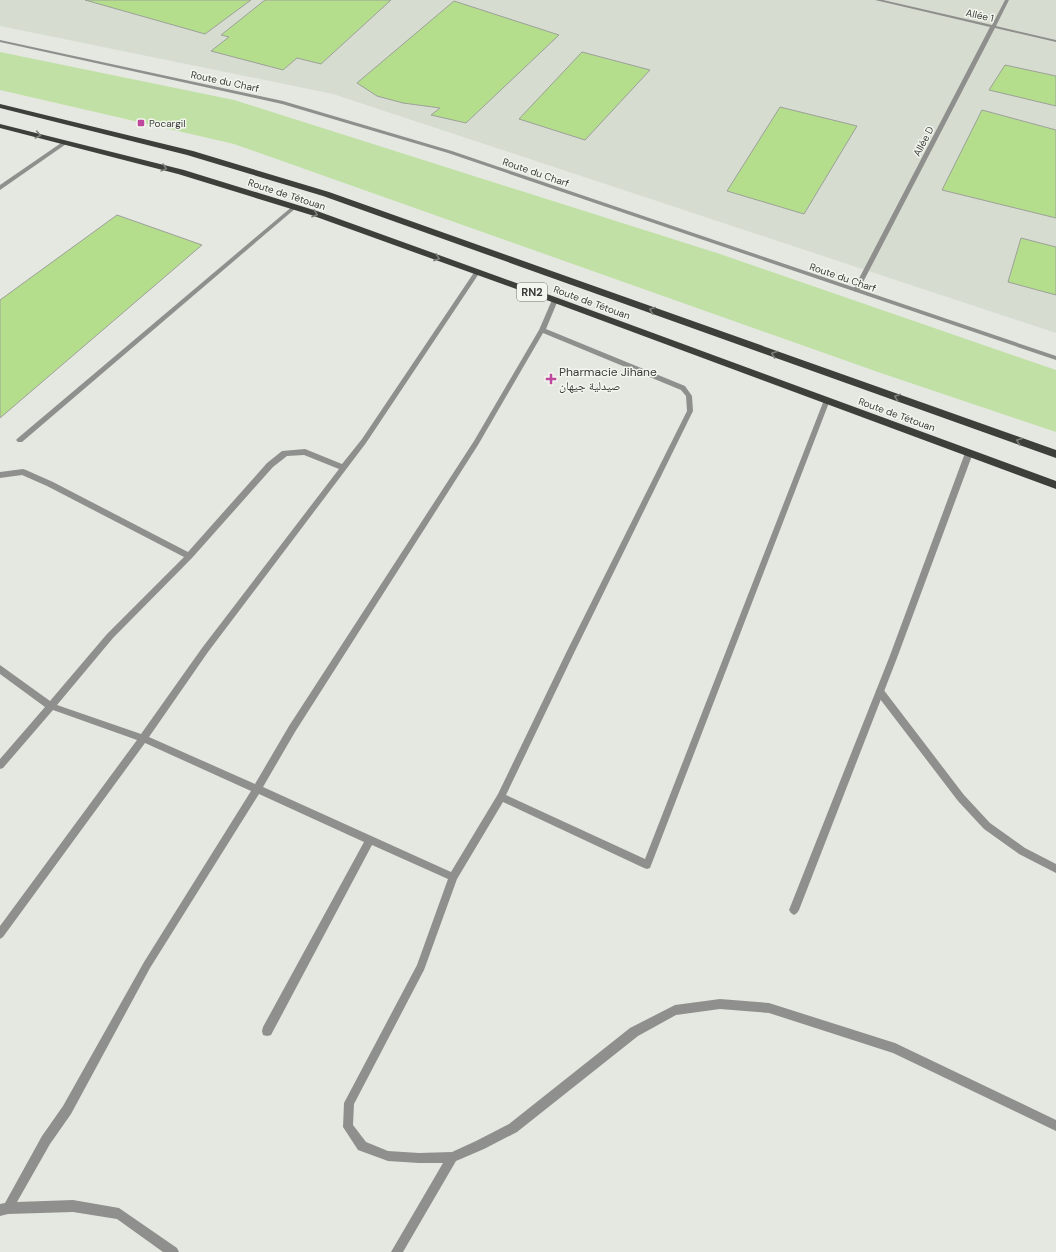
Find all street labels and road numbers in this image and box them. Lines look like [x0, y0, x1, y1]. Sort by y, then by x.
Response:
street label: Allée 1 [965, 6, 995, 25]
street label: Route du Charf [190, 68, 261, 95]
street label: Allée D [910, 124, 937, 158]
street label: Route du Charf [501, 155, 571, 190]
street label: Route de Tétouan [246, 176, 328, 213]
street label: Route du Charf [808, 260, 878, 295]
road number: RN2 [517, 283, 547, 301]
street label: Route de Tétouan [552, 283, 632, 322]
street label: Route de Tétouan [857, 395, 937, 434]

